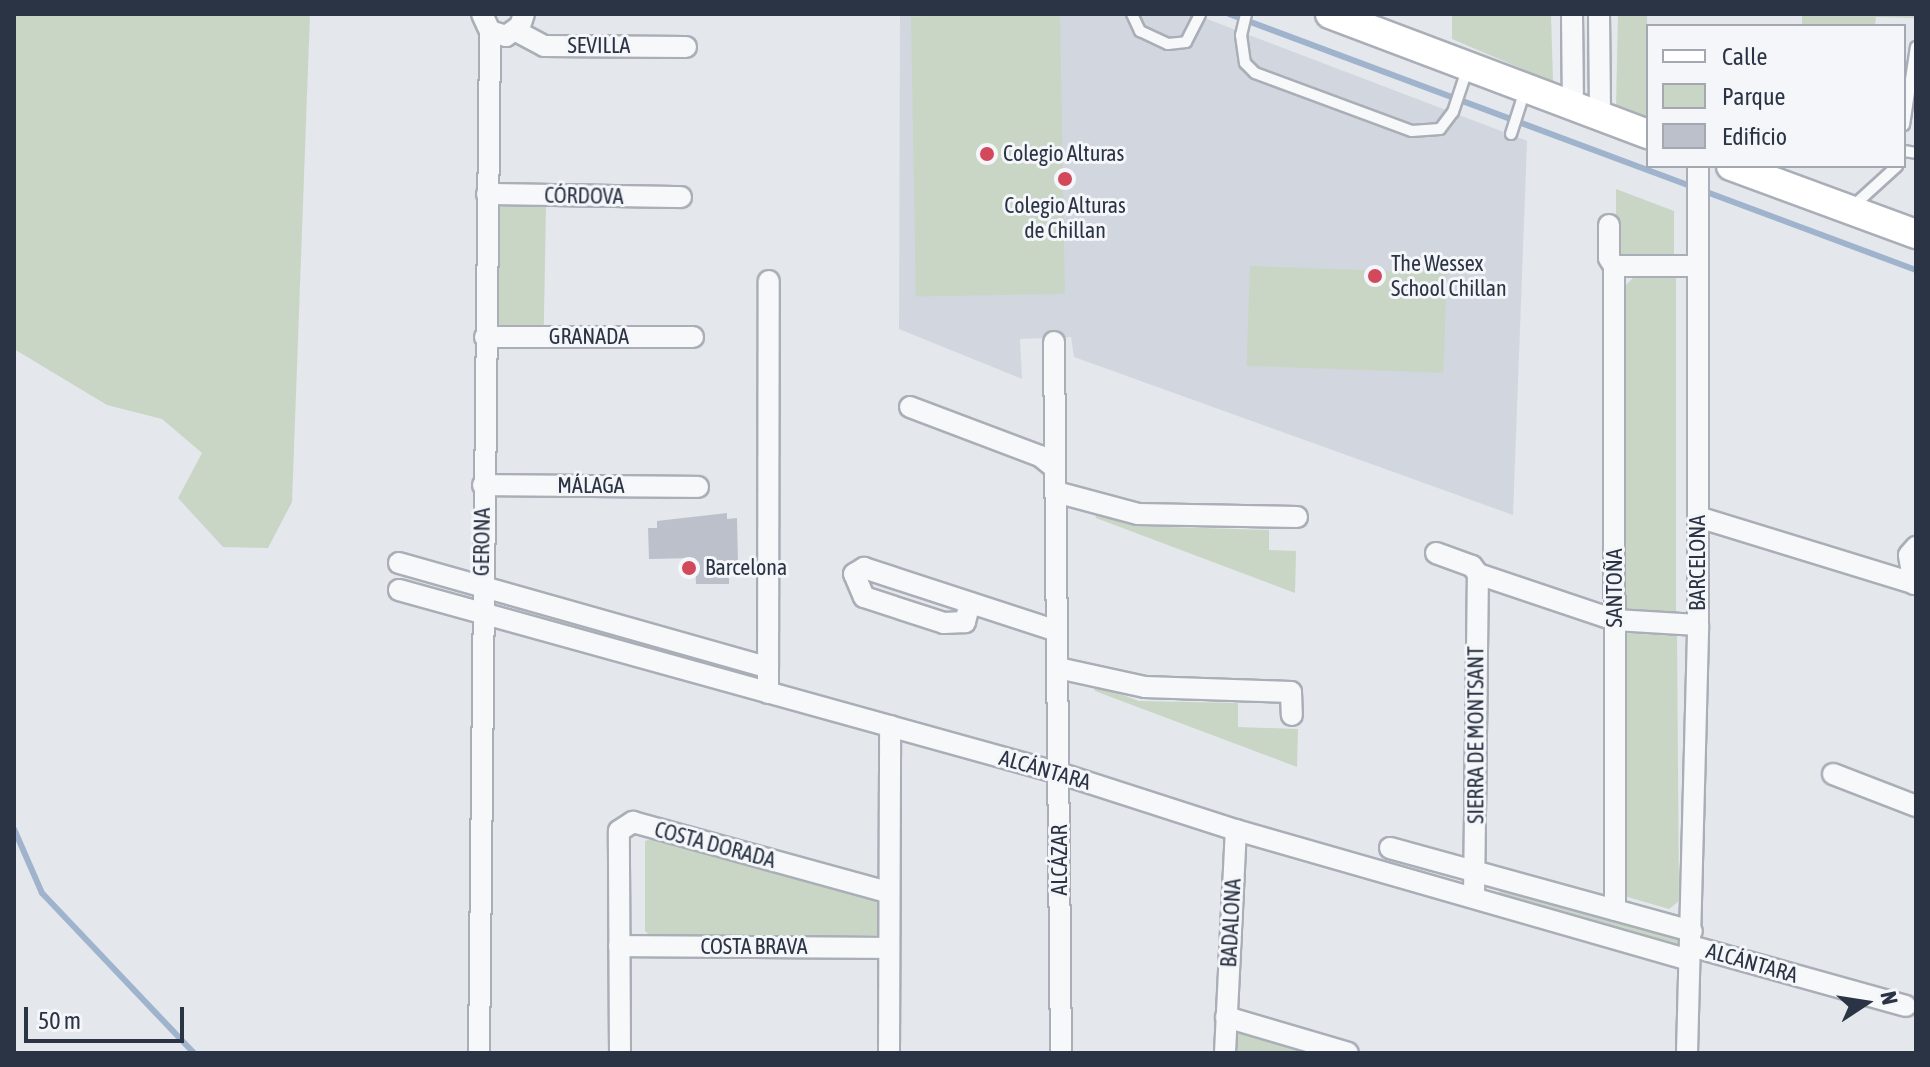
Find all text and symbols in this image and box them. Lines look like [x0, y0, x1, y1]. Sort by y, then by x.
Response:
legend [1646, 24, 1906, 168]
street label: SEVILLA [568, 33, 630, 59]
text: Calle [1722, 43, 1767, 70]
text: Parque [1722, 83, 1785, 110]
text: Edificio [1722, 123, 1787, 150]
place label: Colegio Alturas [1003, 141, 1124, 167]
marker: Colegio Alturas [978, 145, 996, 163]
marker: Colegio Alturas de Chillan [1056, 170, 1074, 188]
street label: CÓRDOVA [544, 182, 624, 210]
place label: Colegio Alturas de Chillan [1004, 192, 1126, 244]
place label: The Wessex School Chillan [1391, 250, 1507, 302]
marker: The Wessex School Chillan [1366, 267, 1384, 285]
street label: GRANADA [549, 324, 629, 350]
street label: MÁLAGA [557, 473, 625, 499]
street label: GERONA [468, 508, 496, 576]
street label: BARCELONA [1685, 515, 1711, 611]
street label: SANTOÑA [1602, 549, 1628, 627]
place label: Barcelona [705, 555, 787, 581]
marker: Barcelona [680, 559, 698, 577]
street label: SIERRA DE MONTSANT [1463, 646, 1489, 824]
street label: ALCÁNTARA [996, 744, 1094, 796]
street label: COSTA DORADA [652, 816, 778, 874]
street label: ALCÁZAR [1047, 824, 1073, 896]
street label: BADALONA [1215, 878, 1247, 968]
street label: COSTA BRAVA [700, 934, 808, 960]
street label: ALCÁNTARA [1703, 937, 1801, 989]
north arrow [1826, 963, 1906, 1043]
text: N [1875, 989, 1904, 1007]
scale bar [28, 991, 188, 1041]
text: 50 m [38, 1007, 81, 1034]

